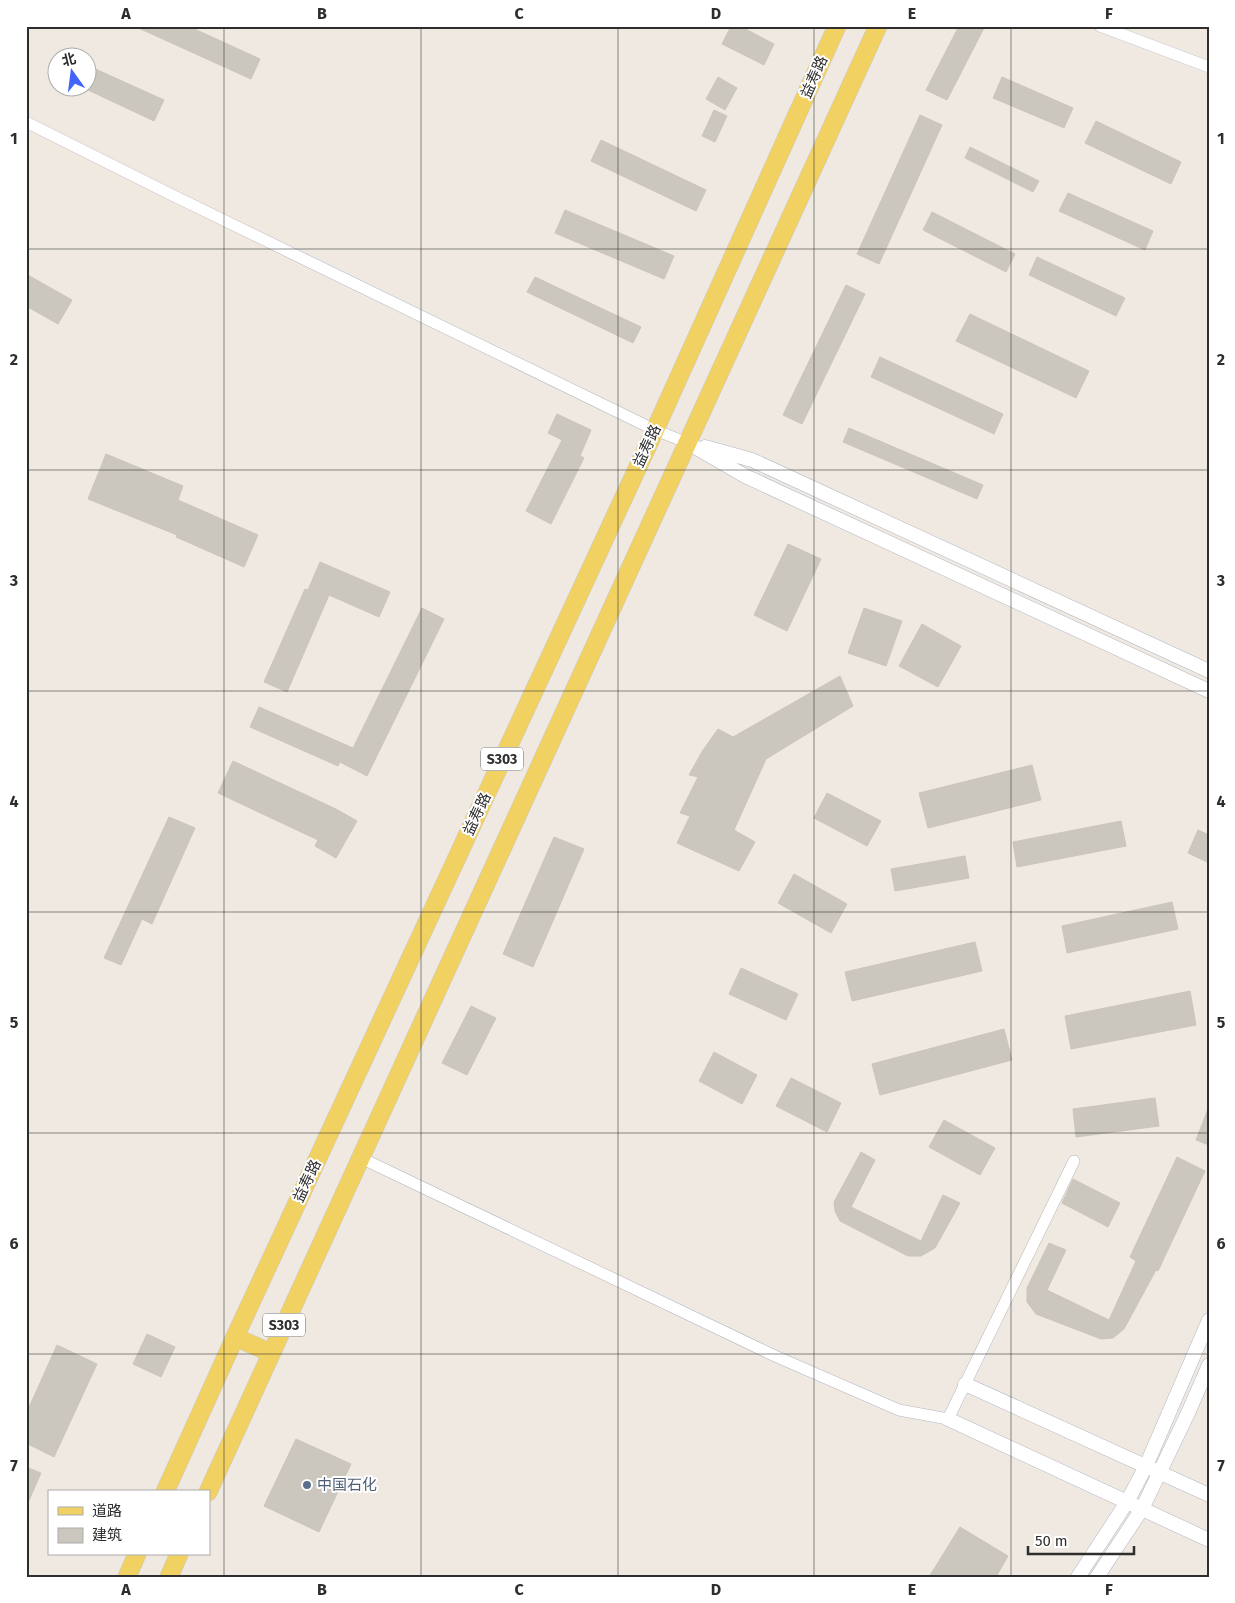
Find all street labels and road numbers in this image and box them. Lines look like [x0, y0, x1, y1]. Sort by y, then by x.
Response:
street label: 益寿路 [797, 53, 831, 101]
street label: 益寿路 [629, 422, 665, 470]
road number: S303 [481, 748, 523, 771]
street label: 益寿路 [459, 790, 495, 838]
street label: 益寿路 [289, 1157, 325, 1205]
road number: S303 [263, 1314, 305, 1336]

